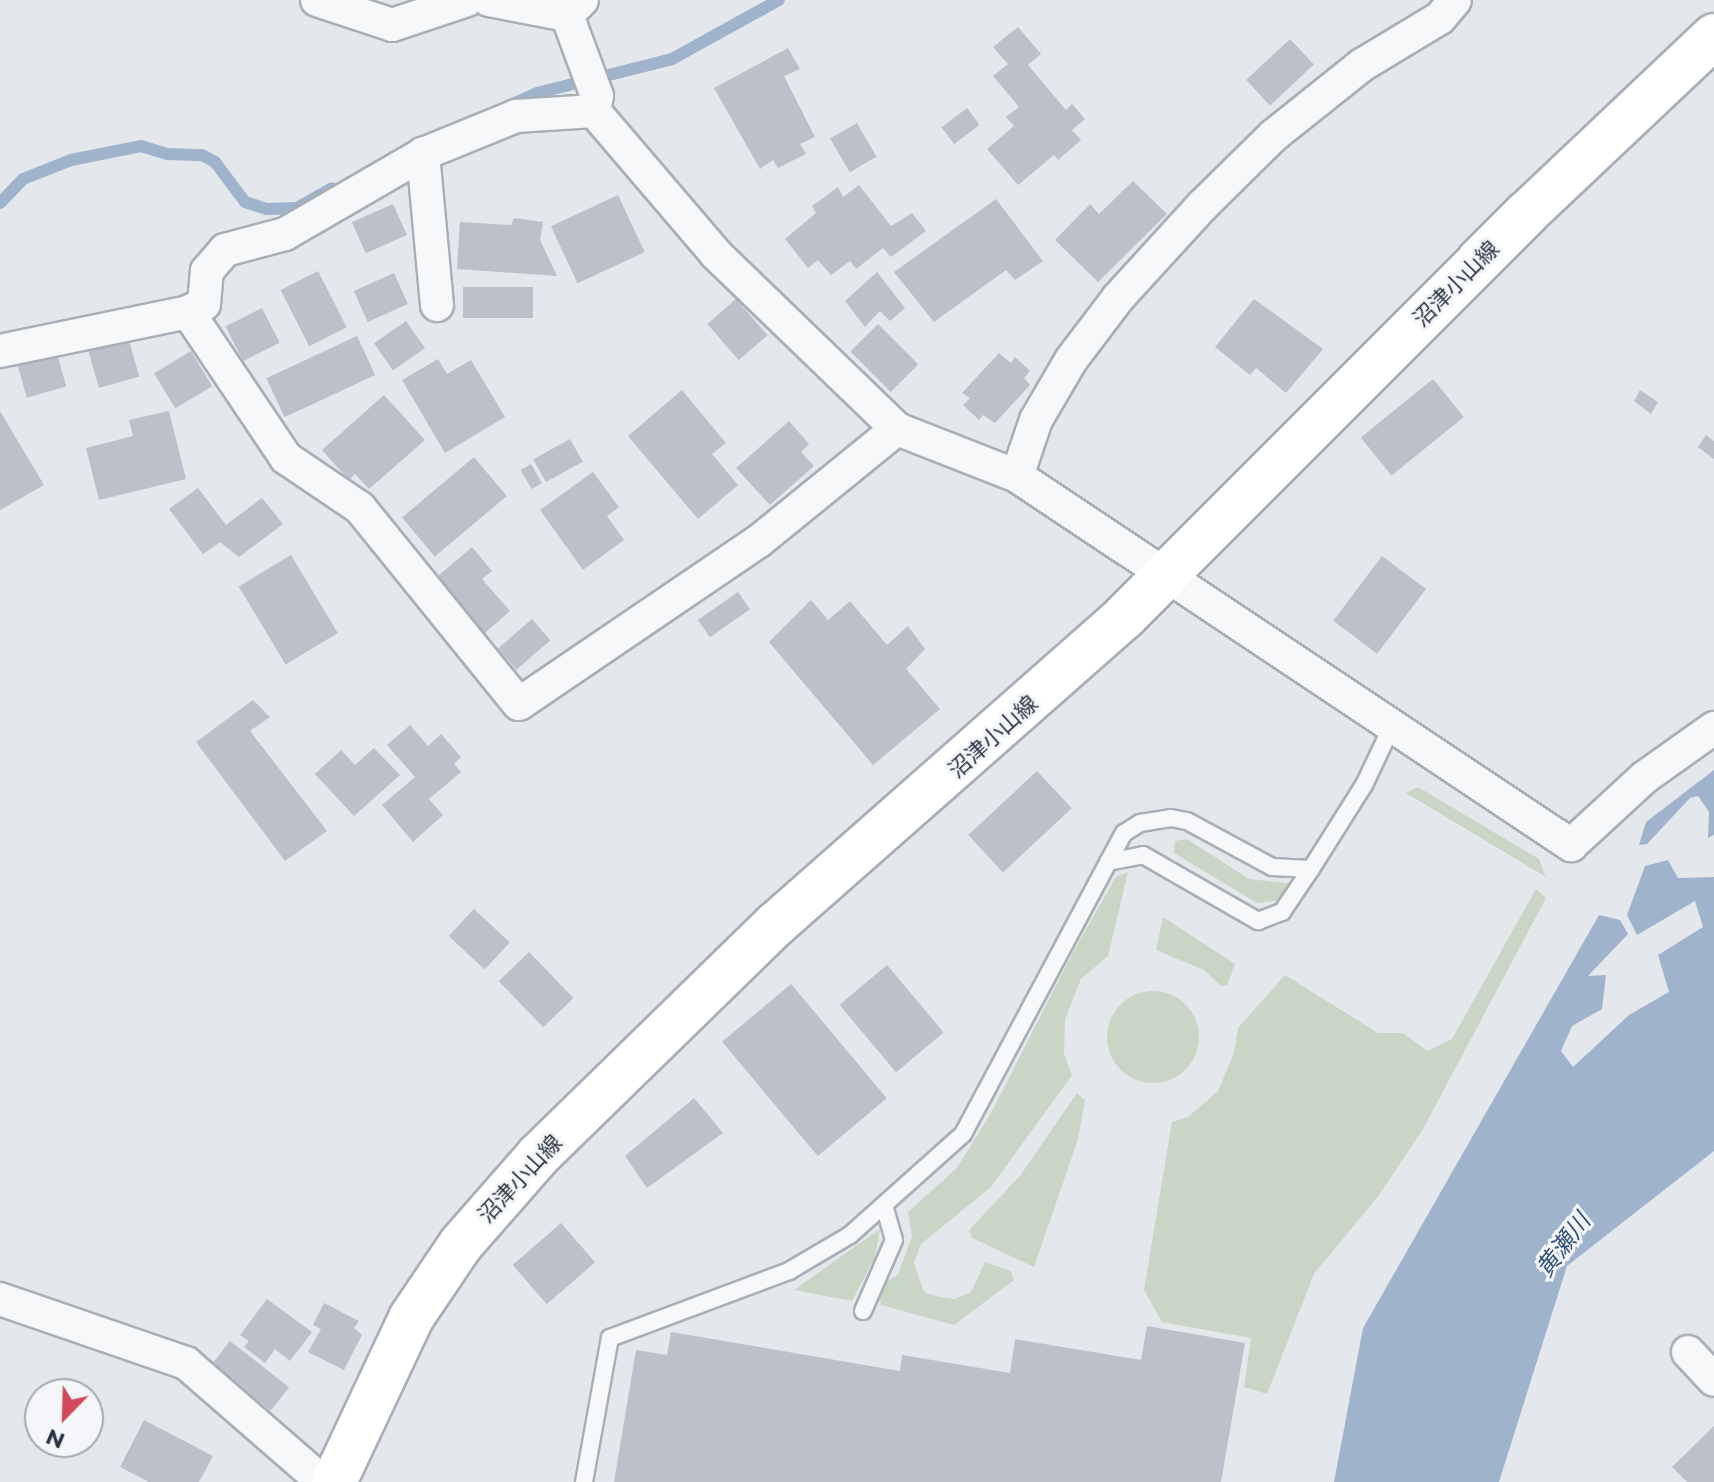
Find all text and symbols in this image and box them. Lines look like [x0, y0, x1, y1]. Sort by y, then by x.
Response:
street label: 沼津小山線 [1408, 236, 1504, 332]
street label: 沼津小山線 [943, 690, 1043, 784]
street label: 沼津小山線 [473, 1130, 567, 1228]
water label: 黄瀬川 [1530, 1208, 1596, 1282]
north arrow [24, 1378, 104, 1458]
text: N [42, 1423, 69, 1455]

